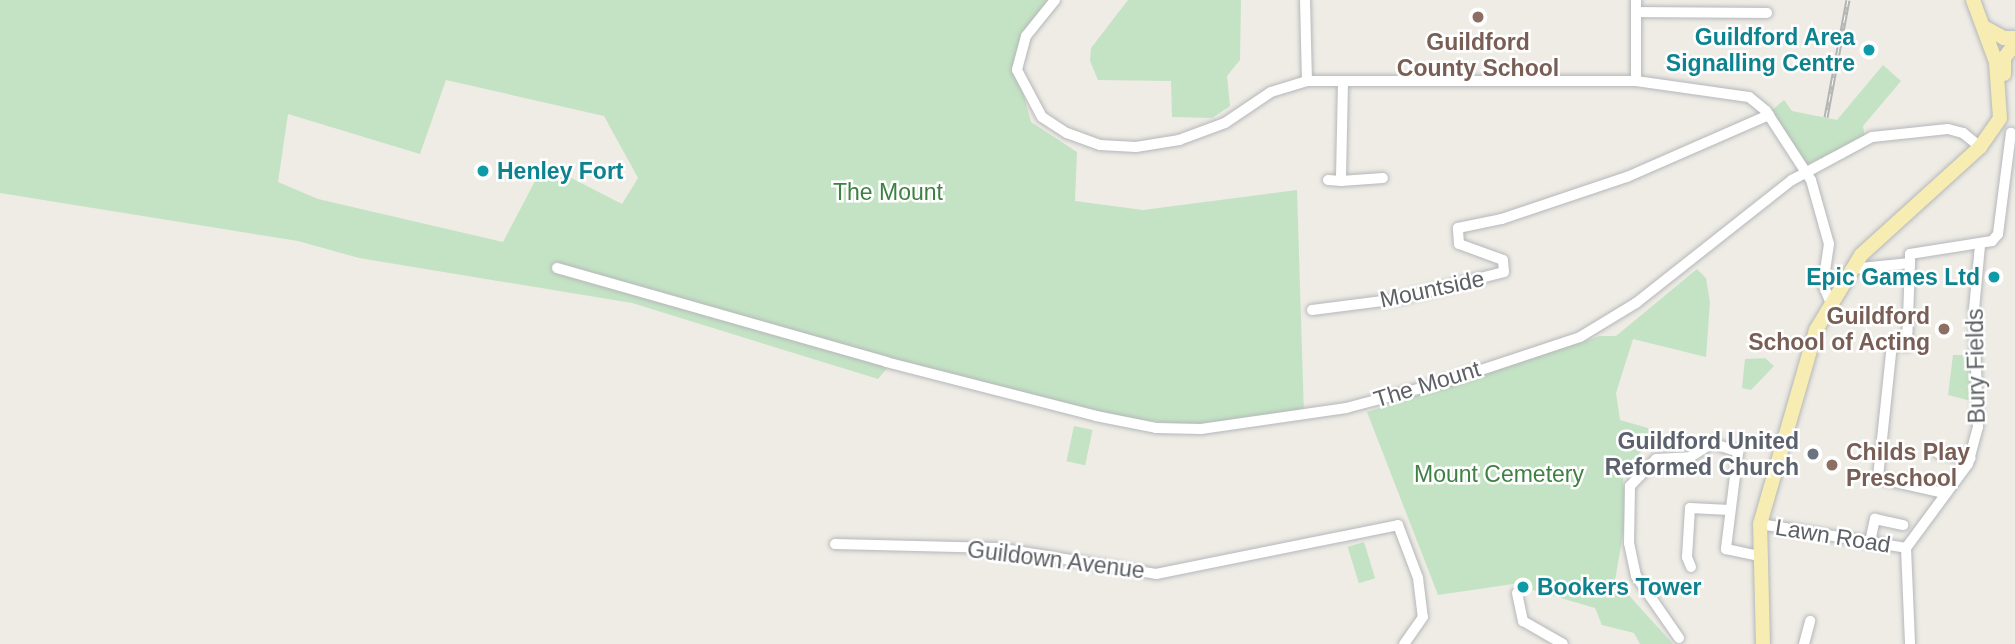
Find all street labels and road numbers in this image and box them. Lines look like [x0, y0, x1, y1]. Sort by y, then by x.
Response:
street label: Mountside [1377, 264, 1487, 314]
street label: Bury Fields [1961, 308, 1991, 424]
street label: The Mount [1370, 355, 1484, 413]
street label: Lawn Road [1773, 513, 1893, 559]
street label: Guildown Avenue [965, 535, 1147, 585]

